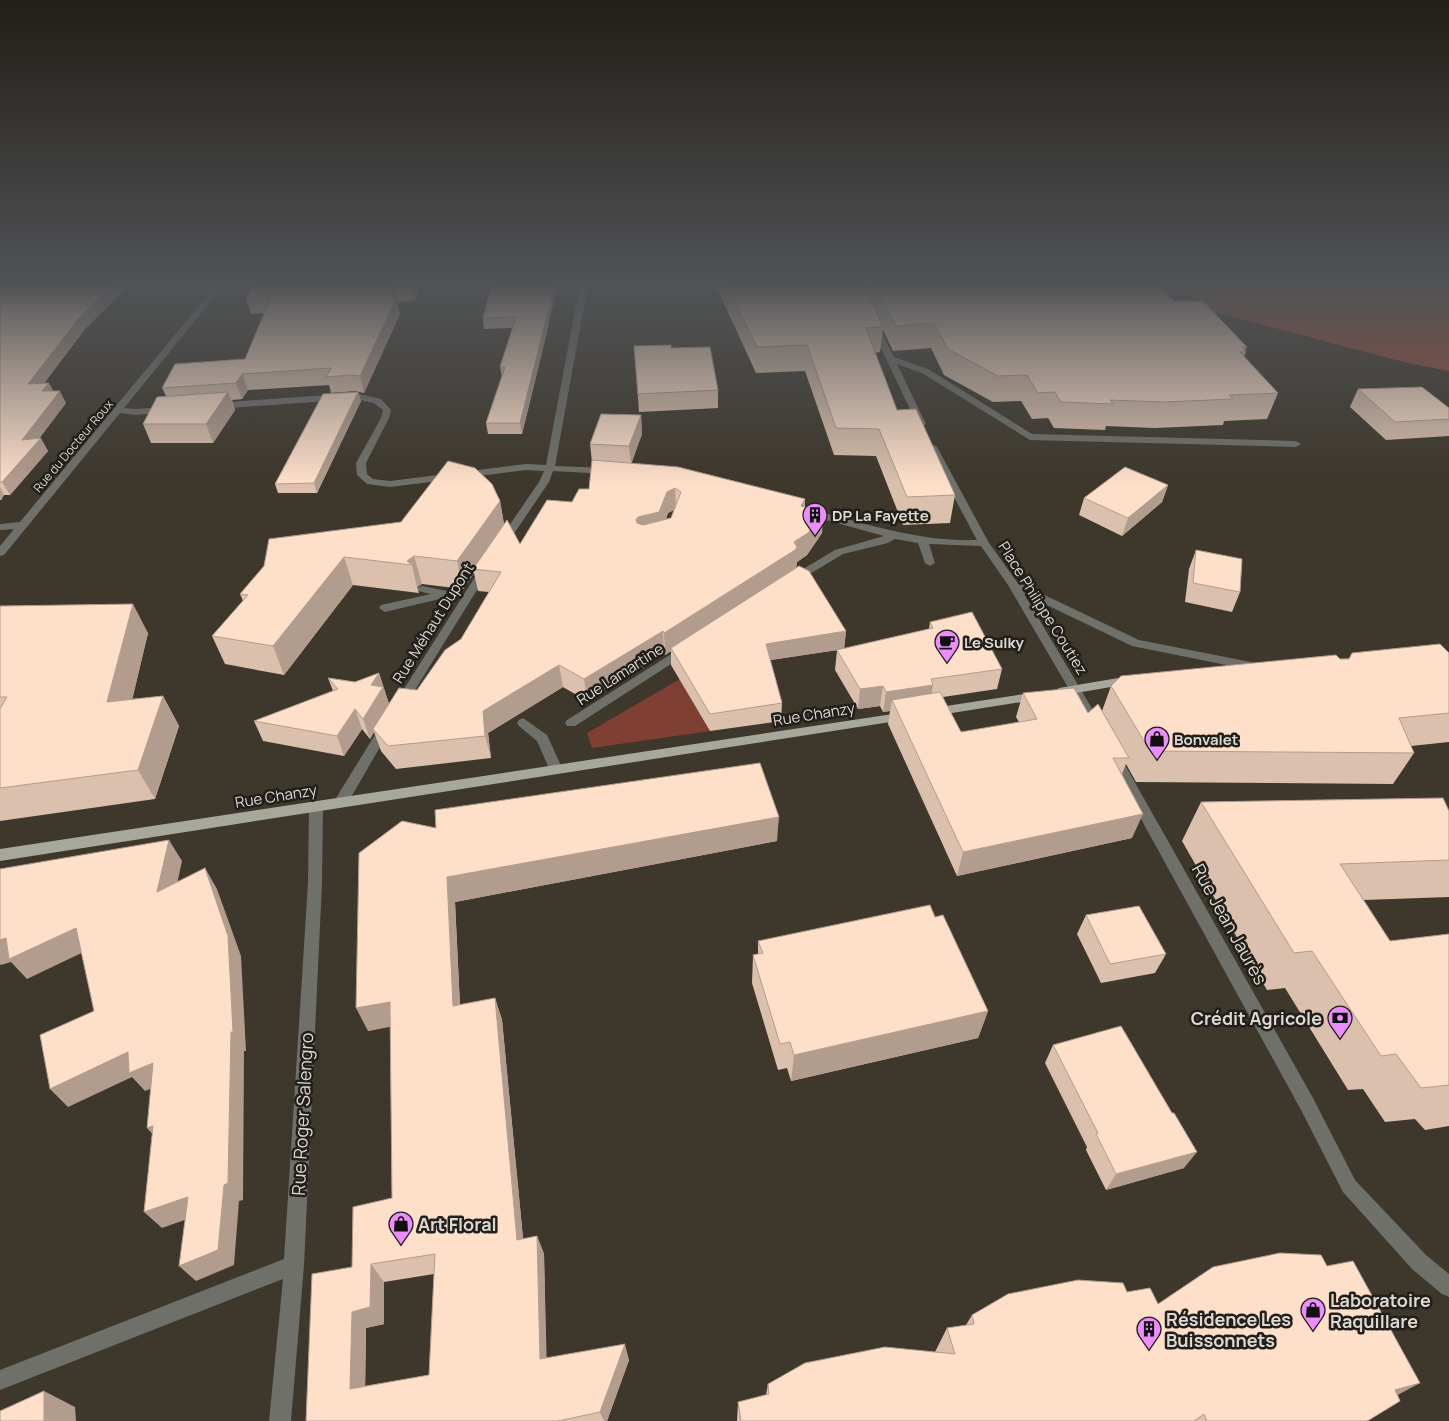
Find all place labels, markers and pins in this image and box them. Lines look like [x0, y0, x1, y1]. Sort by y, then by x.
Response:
building icon: DP La Fayette [802, 502, 828, 536]
place label: DP La Fayette [832, 505, 929, 526]
cafe icon: Le Sulky [934, 629, 960, 663]
place label: Le Sulky [964, 632, 1025, 653]
shop icon: Bonvalet [1144, 726, 1170, 760]
place label: Bonvalet [1174, 729, 1238, 750]
bank icon: Crédit Agricole [1327, 1005, 1353, 1039]
place label: Crédit Agricole [1191, 1006, 1322, 1030]
shop icon: Art Floral [388, 1211, 414, 1245]
place label: Art Floral [418, 1212, 497, 1236]
place label: Laboratoire Raquillare [1330, 1288, 1431, 1333]
shop icon: Laboratoire Raquillare [1300, 1297, 1326, 1331]
place label: Résidence Les Buissonnets [1166, 1307, 1291, 1352]
building icon: Résidence Les Buissonnets [1136, 1316, 1162, 1350]

